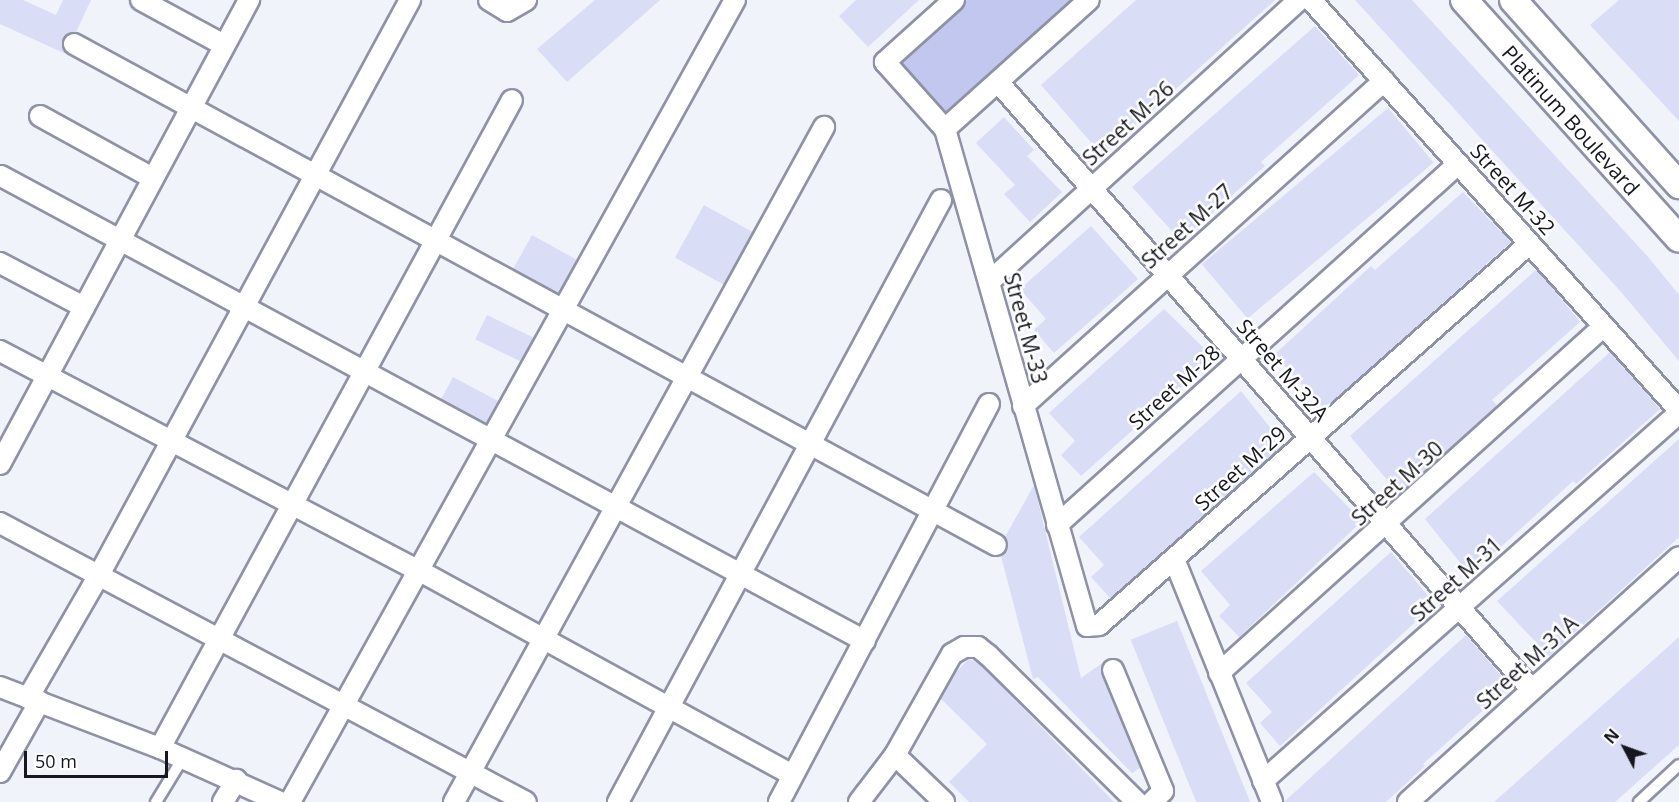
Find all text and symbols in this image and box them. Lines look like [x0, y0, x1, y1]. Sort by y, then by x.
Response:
street label: Platinum Boulevard [1497, 40, 1645, 200]
street label: Street M-26 [1077, 76, 1179, 170]
street label: Street M-32 [1466, 138, 1560, 240]
street label: Street M-27 [1136, 179, 1238, 273]
street label: Street M-33 [999, 270, 1053, 386]
street label: Street M-32A [1232, 314, 1334, 426]
street label: Street M-28 [1123, 340, 1225, 434]
street label: Street M-29 [1189, 421, 1291, 515]
street label: Street M-30 [1346, 436, 1448, 530]
street label: Street M-31 [1405, 532, 1507, 626]
street label: Street M-31A [1471, 610, 1583, 714]
north arrow [1595, 718, 1655, 778]
text: N [1599, 724, 1624, 748]
scale bar [27, 739, 171, 777]
text: 50 m [35, 749, 77, 773]

